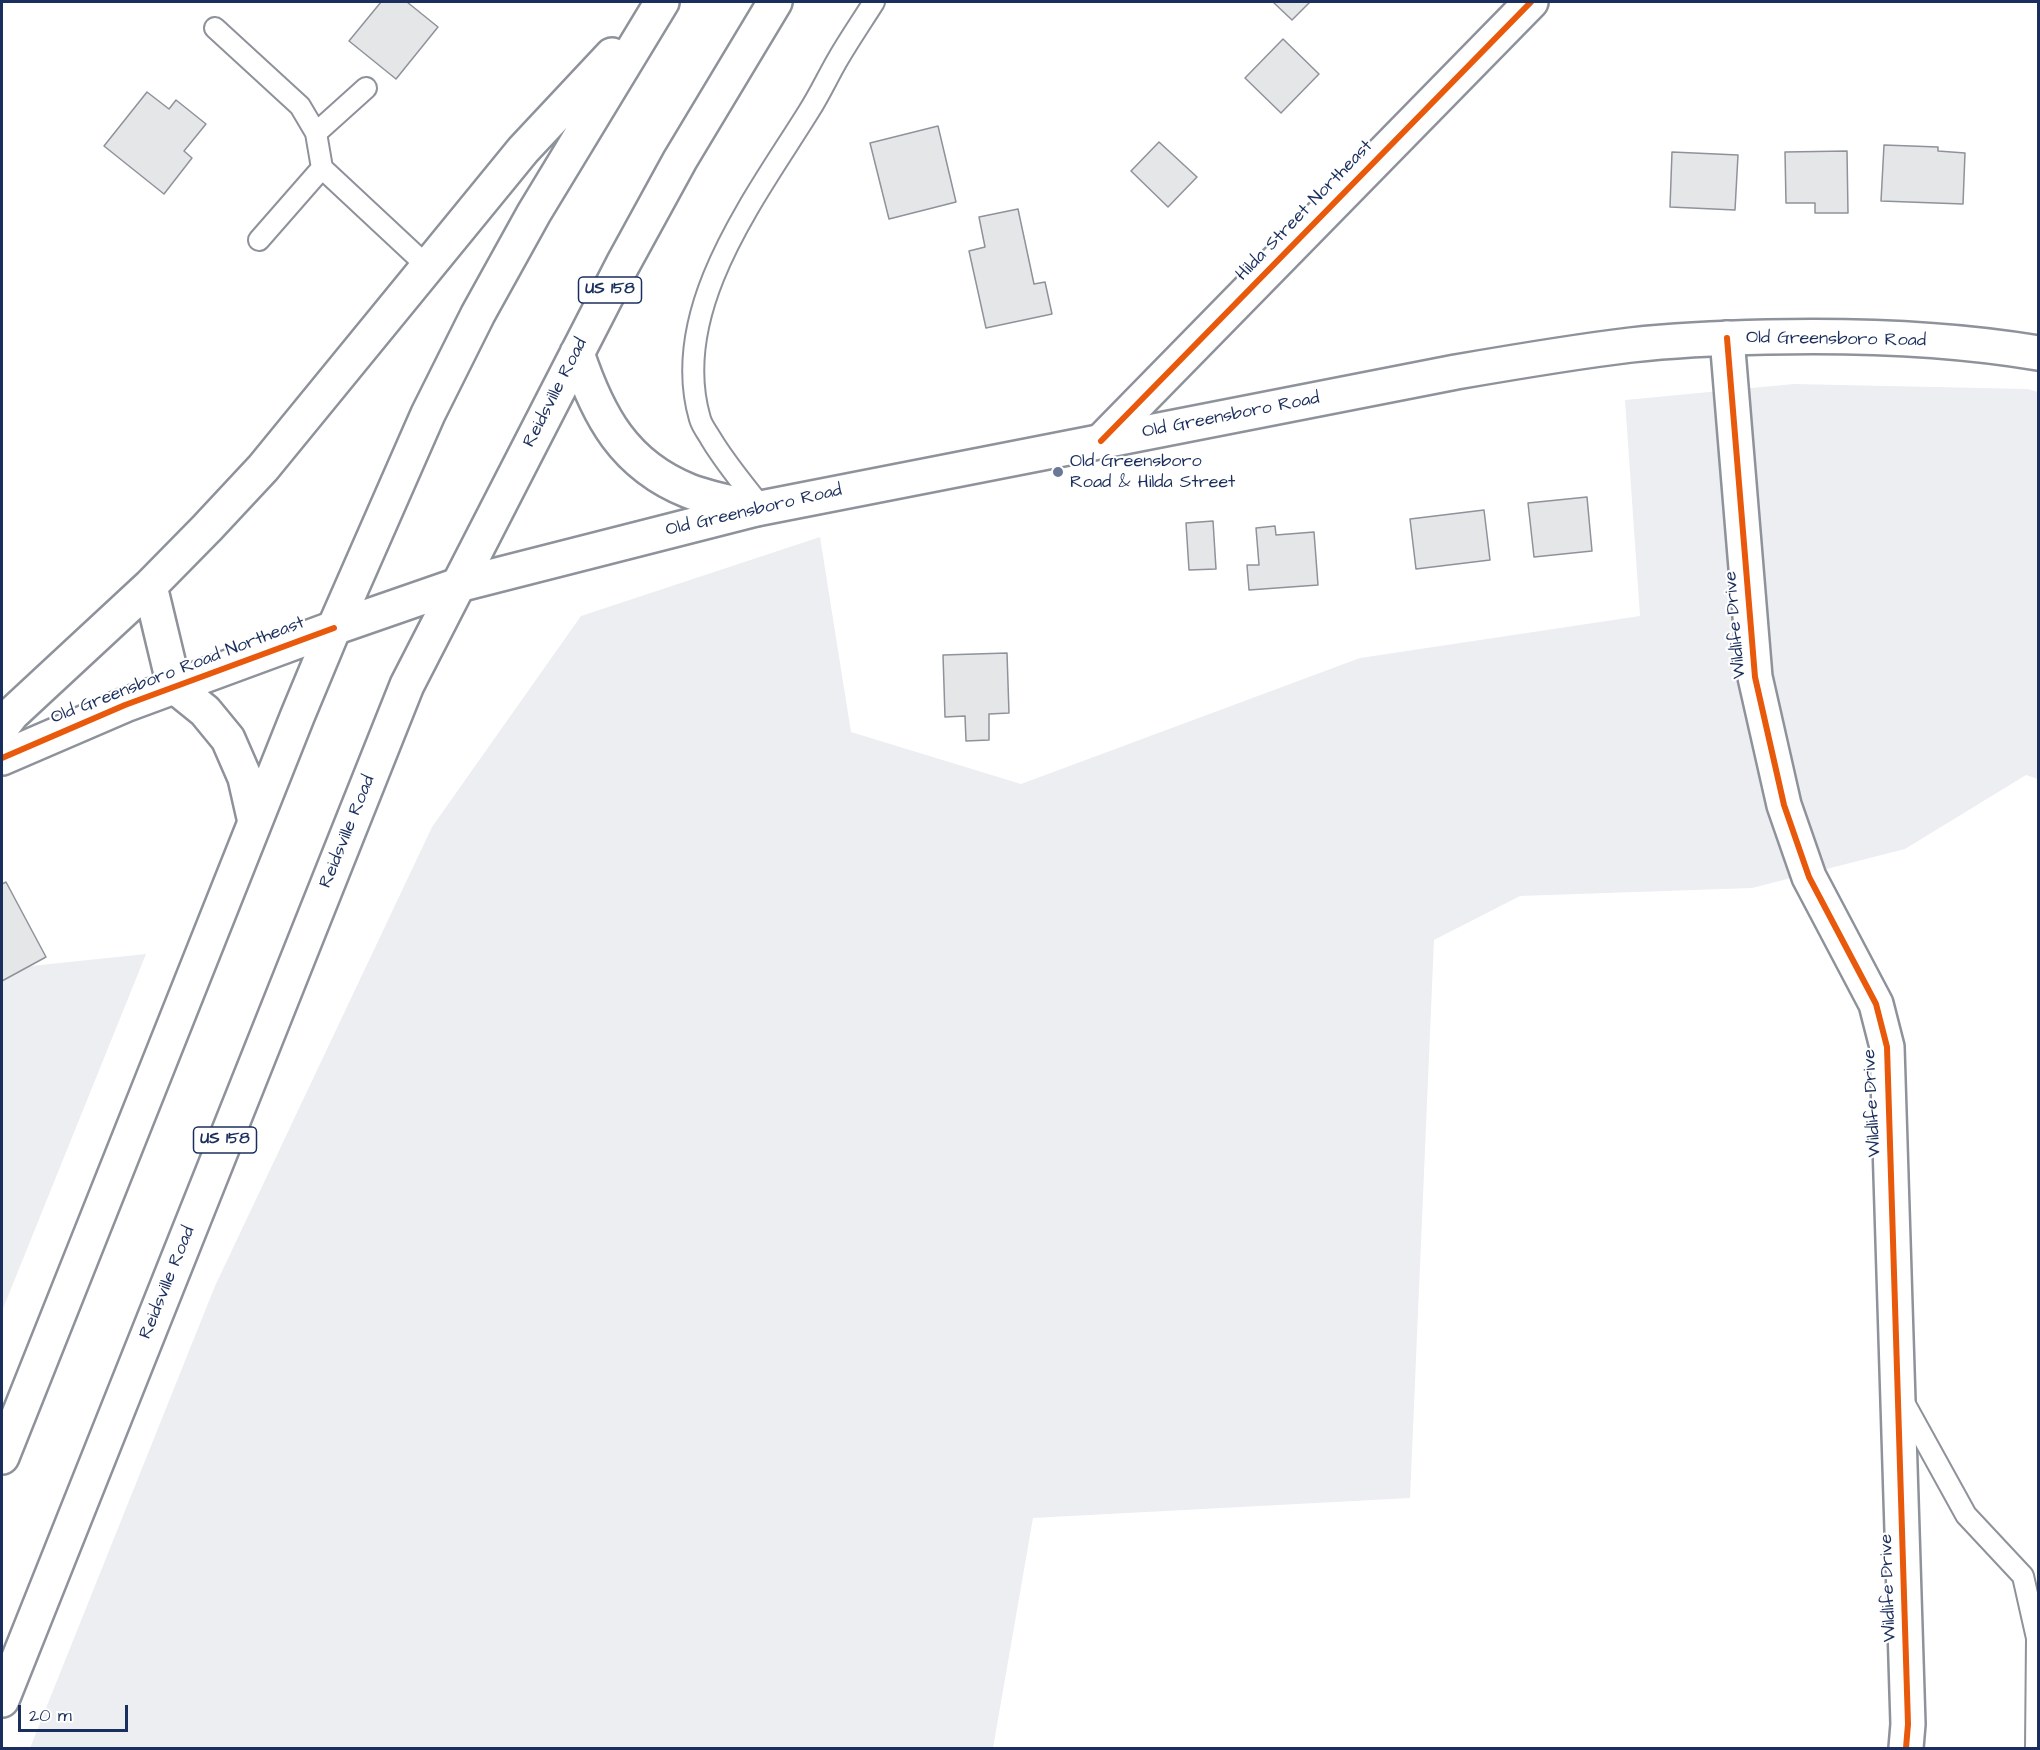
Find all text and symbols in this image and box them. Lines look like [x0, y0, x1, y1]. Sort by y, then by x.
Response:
street label: Hilda Street Northeast [1232, 136, 1378, 286]
road number: US 158 [578, 277, 642, 303]
street label: Old Greensboro Road [1746, 328, 1926, 352]
street label: Reidsville Road [519, 335, 593, 451]
street label: Old Greensboro Road [1141, 388, 1321, 444]
place label: Old Greensboro Road & Hilda Street [1070, 451, 1235, 494]
marker: Old Greensboro Road & Hilda Street [1051, 465, 1065, 479]
street label: Old Greensboro Road [664, 480, 844, 542]
street label: Wildlife Drive [1721, 570, 1751, 680]
street label: Old Greensboro Road Northeast [48, 613, 308, 729]
street label: Reidsville Road [316, 773, 380, 891]
street label: Wildlife Drive [1859, 1048, 1887, 1158]
road number: US 158 [194, 1127, 256, 1153]
street label: Reidsville Road [136, 1224, 200, 1342]
street label: Wildlife Drive [1876, 1534, 1902, 1642]
scale bar [21, 1693, 130, 1731]
text: 20 m [29, 1703, 72, 1728]

